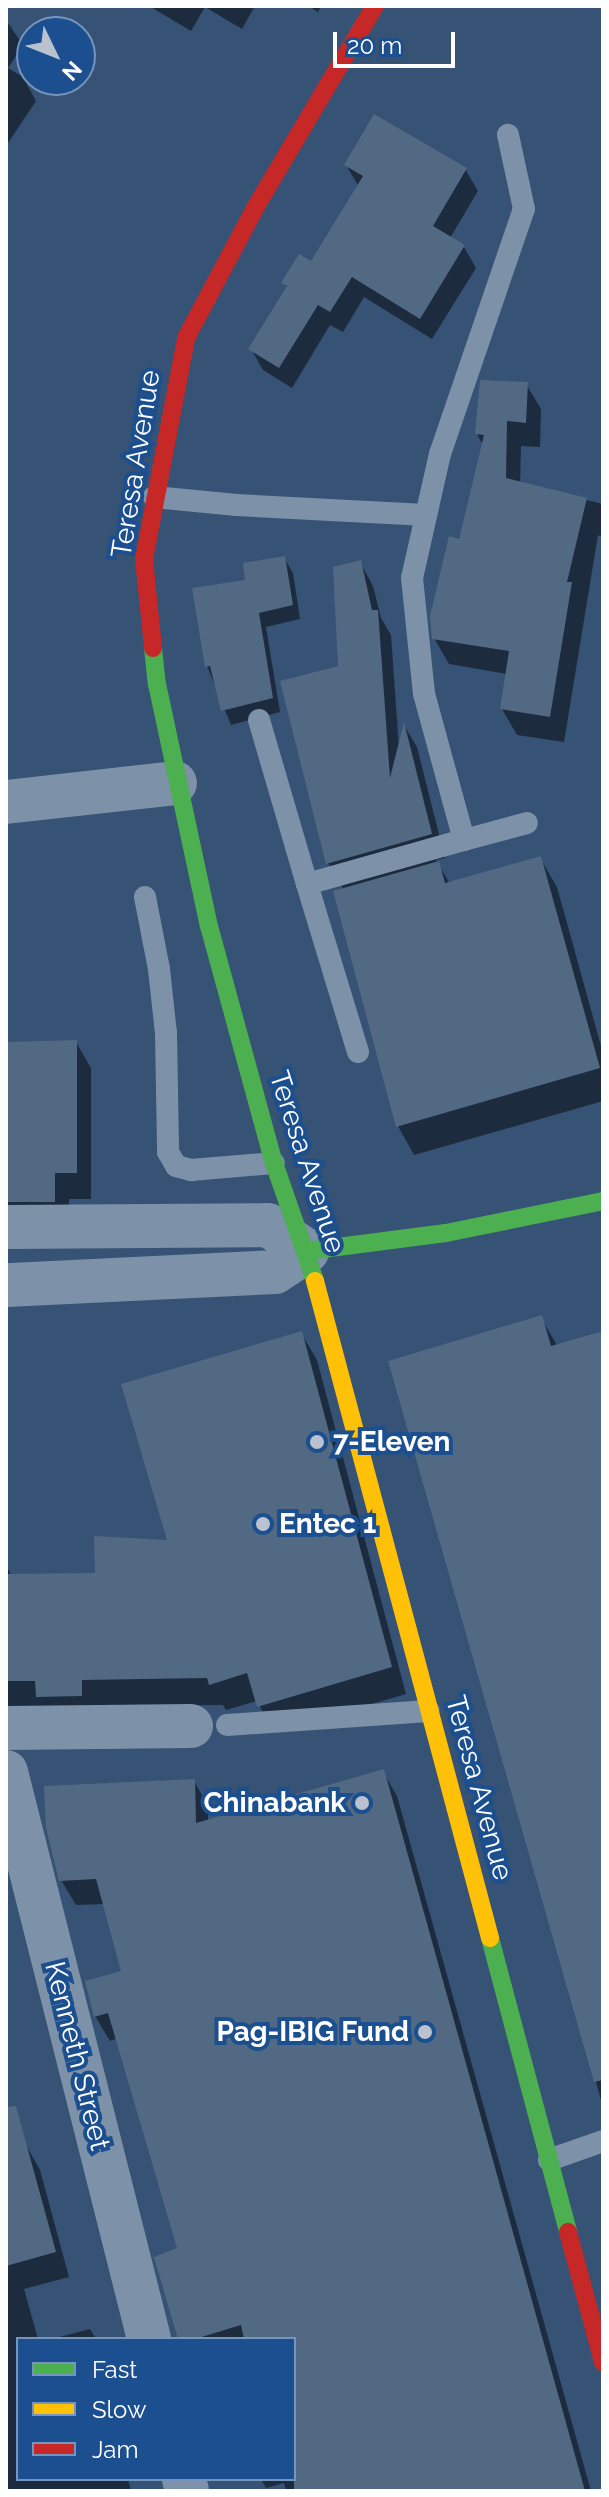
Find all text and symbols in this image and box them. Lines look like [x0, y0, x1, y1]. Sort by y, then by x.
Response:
north arrow [16, 16, 96, 96]
scale bar [337, 16, 459, 66]
text: 20 m [347, 31, 402, 60]
text: N [57, 56, 87, 86]
street label: Teresa Avenue [105, 367, 167, 561]
street label: Teresa Avenue [262, 1066, 352, 1258]
place label: 7-Eleven [333, 1425, 450, 1459]
marker: 7-Eleven [308, 1433, 326, 1451]
place label: Entec 1 [279, 1507, 376, 1541]
marker: Entec 1 [254, 1515, 272, 1533]
street label: Teresa Avenue [438, 1692, 520, 1884]
place label: Chinabank [203, 1786, 346, 1820]
marker: Chinabank [353, 1794, 371, 1812]
street label: Kenneth Street [37, 1958, 117, 2154]
place label: Pag-IBIG Fund [216, 2015, 409, 2049]
marker: Pag-IBIG Fund [416, 2023, 434, 2041]
legend [16, 2337, 296, 2481]
text: Fast [92, 2355, 137, 2384]
text: Slow [92, 2395, 146, 2424]
text: Jam [92, 2435, 138, 2464]

